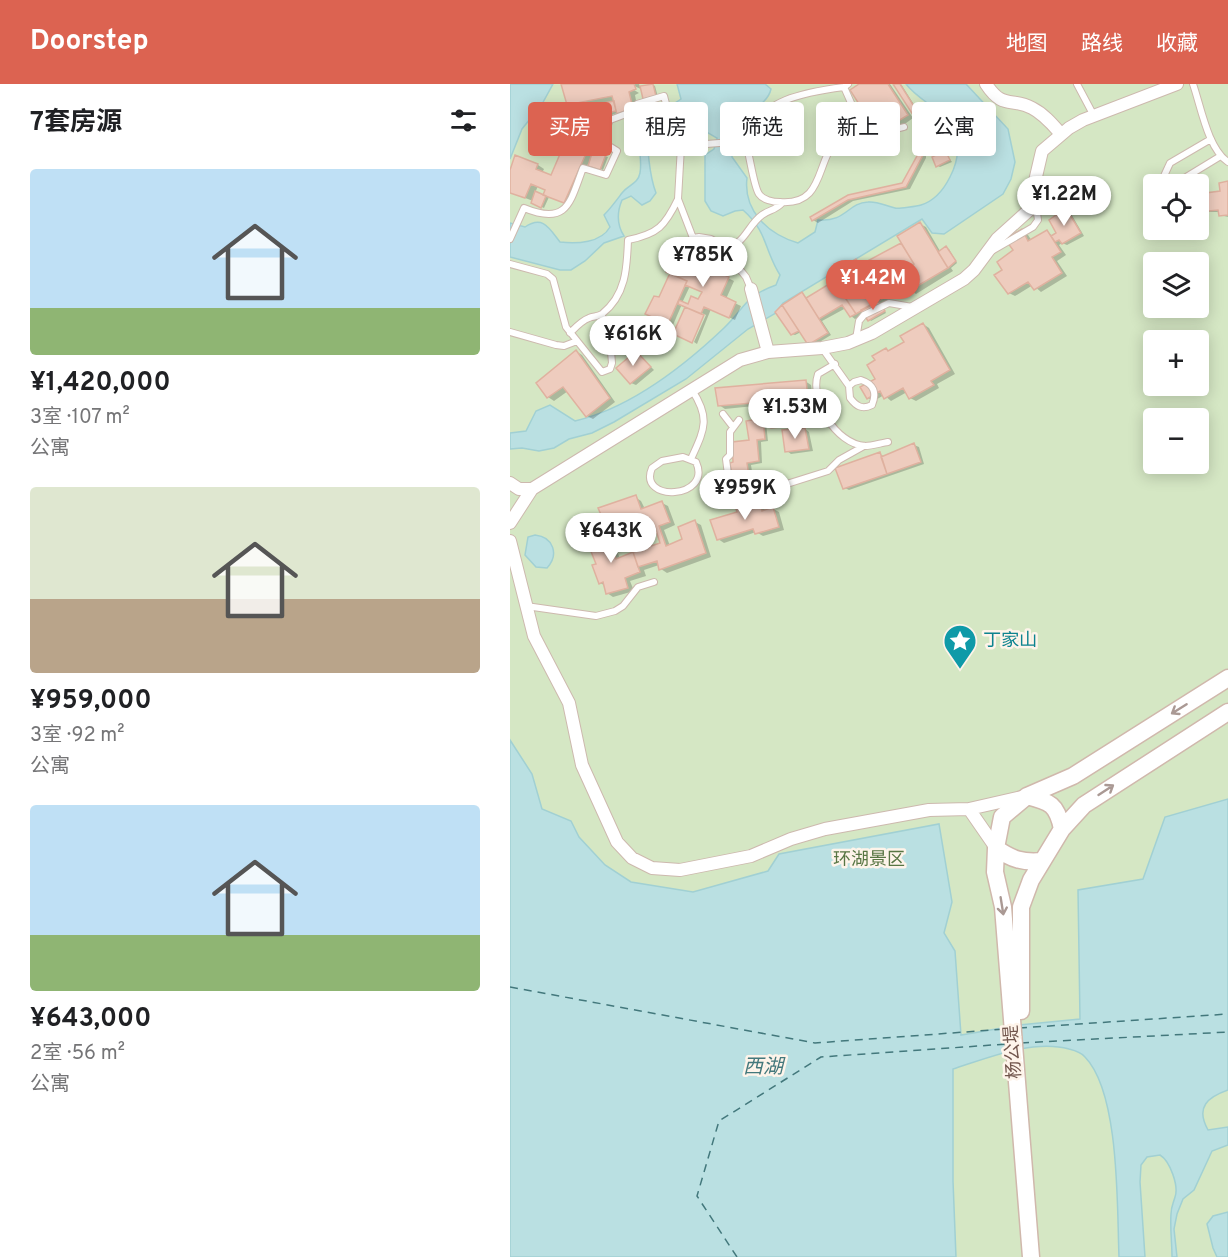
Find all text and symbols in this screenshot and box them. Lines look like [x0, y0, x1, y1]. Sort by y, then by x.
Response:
text: Doorstep [30, 24, 149, 60]
text: 地图 [1006, 31, 1048, 58]
text: 路线 [1081, 31, 1123, 58]
text: 收藏 [1156, 31, 1198, 58]
chip: 买房 [528, 102, 612, 156]
chip: 租房 [624, 102, 708, 156]
chip: 筛选 [720, 102, 804, 156]
chip: 新上 [816, 102, 900, 156]
chip: 公寓 [912, 102, 996, 156]
icon: filters [447, 104, 480, 137]
text: 7套房源 [30, 107, 122, 140]
map controls [1143, 174, 1209, 474]
button: locate [1143, 174, 1209, 240]
pin: ¥1.22M [1015, 176, 1113, 227]
text: ¥1.22M [1031, 182, 1097, 208]
icon: home [201, 208, 309, 316]
pin: ¥785K [661, 237, 745, 288]
text: ¥785K [672, 243, 734, 269]
button: layers [1143, 252, 1209, 318]
pin: ¥1.42M [824, 260, 922, 311]
text: ¥1.42M [840, 266, 906, 292]
pin: ¥616K [591, 316, 675, 367]
text: ¥616K [604, 322, 662, 348]
button: + [1143, 330, 1209, 396]
text: ¥1,420,000 [30, 367, 171, 400]
pin: ¥1.53M [746, 389, 844, 440]
text: ¥1.53M [762, 395, 828, 421]
text: 3室 · 107 m² [30, 405, 130, 431]
button: − [1143, 408, 1209, 474]
text: 公寓 [30, 436, 70, 462]
pin: ¥959K [703, 470, 787, 521]
text: ¥959K [713, 476, 777, 502]
pin: ¥643K [569, 513, 653, 564]
text: ¥643K [579, 519, 643, 545]
icon: home [201, 526, 309, 634]
place icon: 丁家山 [942, 623, 978, 670]
place label: 丁家山 [983, 630, 1037, 653]
text: ¥959,000 [30, 685, 152, 718]
one-way arrow [1171, 703, 1188, 715]
text: 3室 · 92 m² [30, 723, 125, 749]
text: 公寓 [30, 754, 70, 780]
one-way arrow [1097, 784, 1114, 796]
icon: home [201, 844, 309, 952]
park label: 环湖景区 [833, 849, 905, 872]
one-way arrow [997, 895, 1008, 915]
text: ¥643,000 [30, 1003, 151, 1036]
street label: 杨公堤 [1001, 1024, 1027, 1080]
text: 2室 · 56 m² [30, 1041, 125, 1067]
water label: 西湖 [743, 1055, 786, 1081]
text: 公寓 [30, 1072, 70, 1098]

